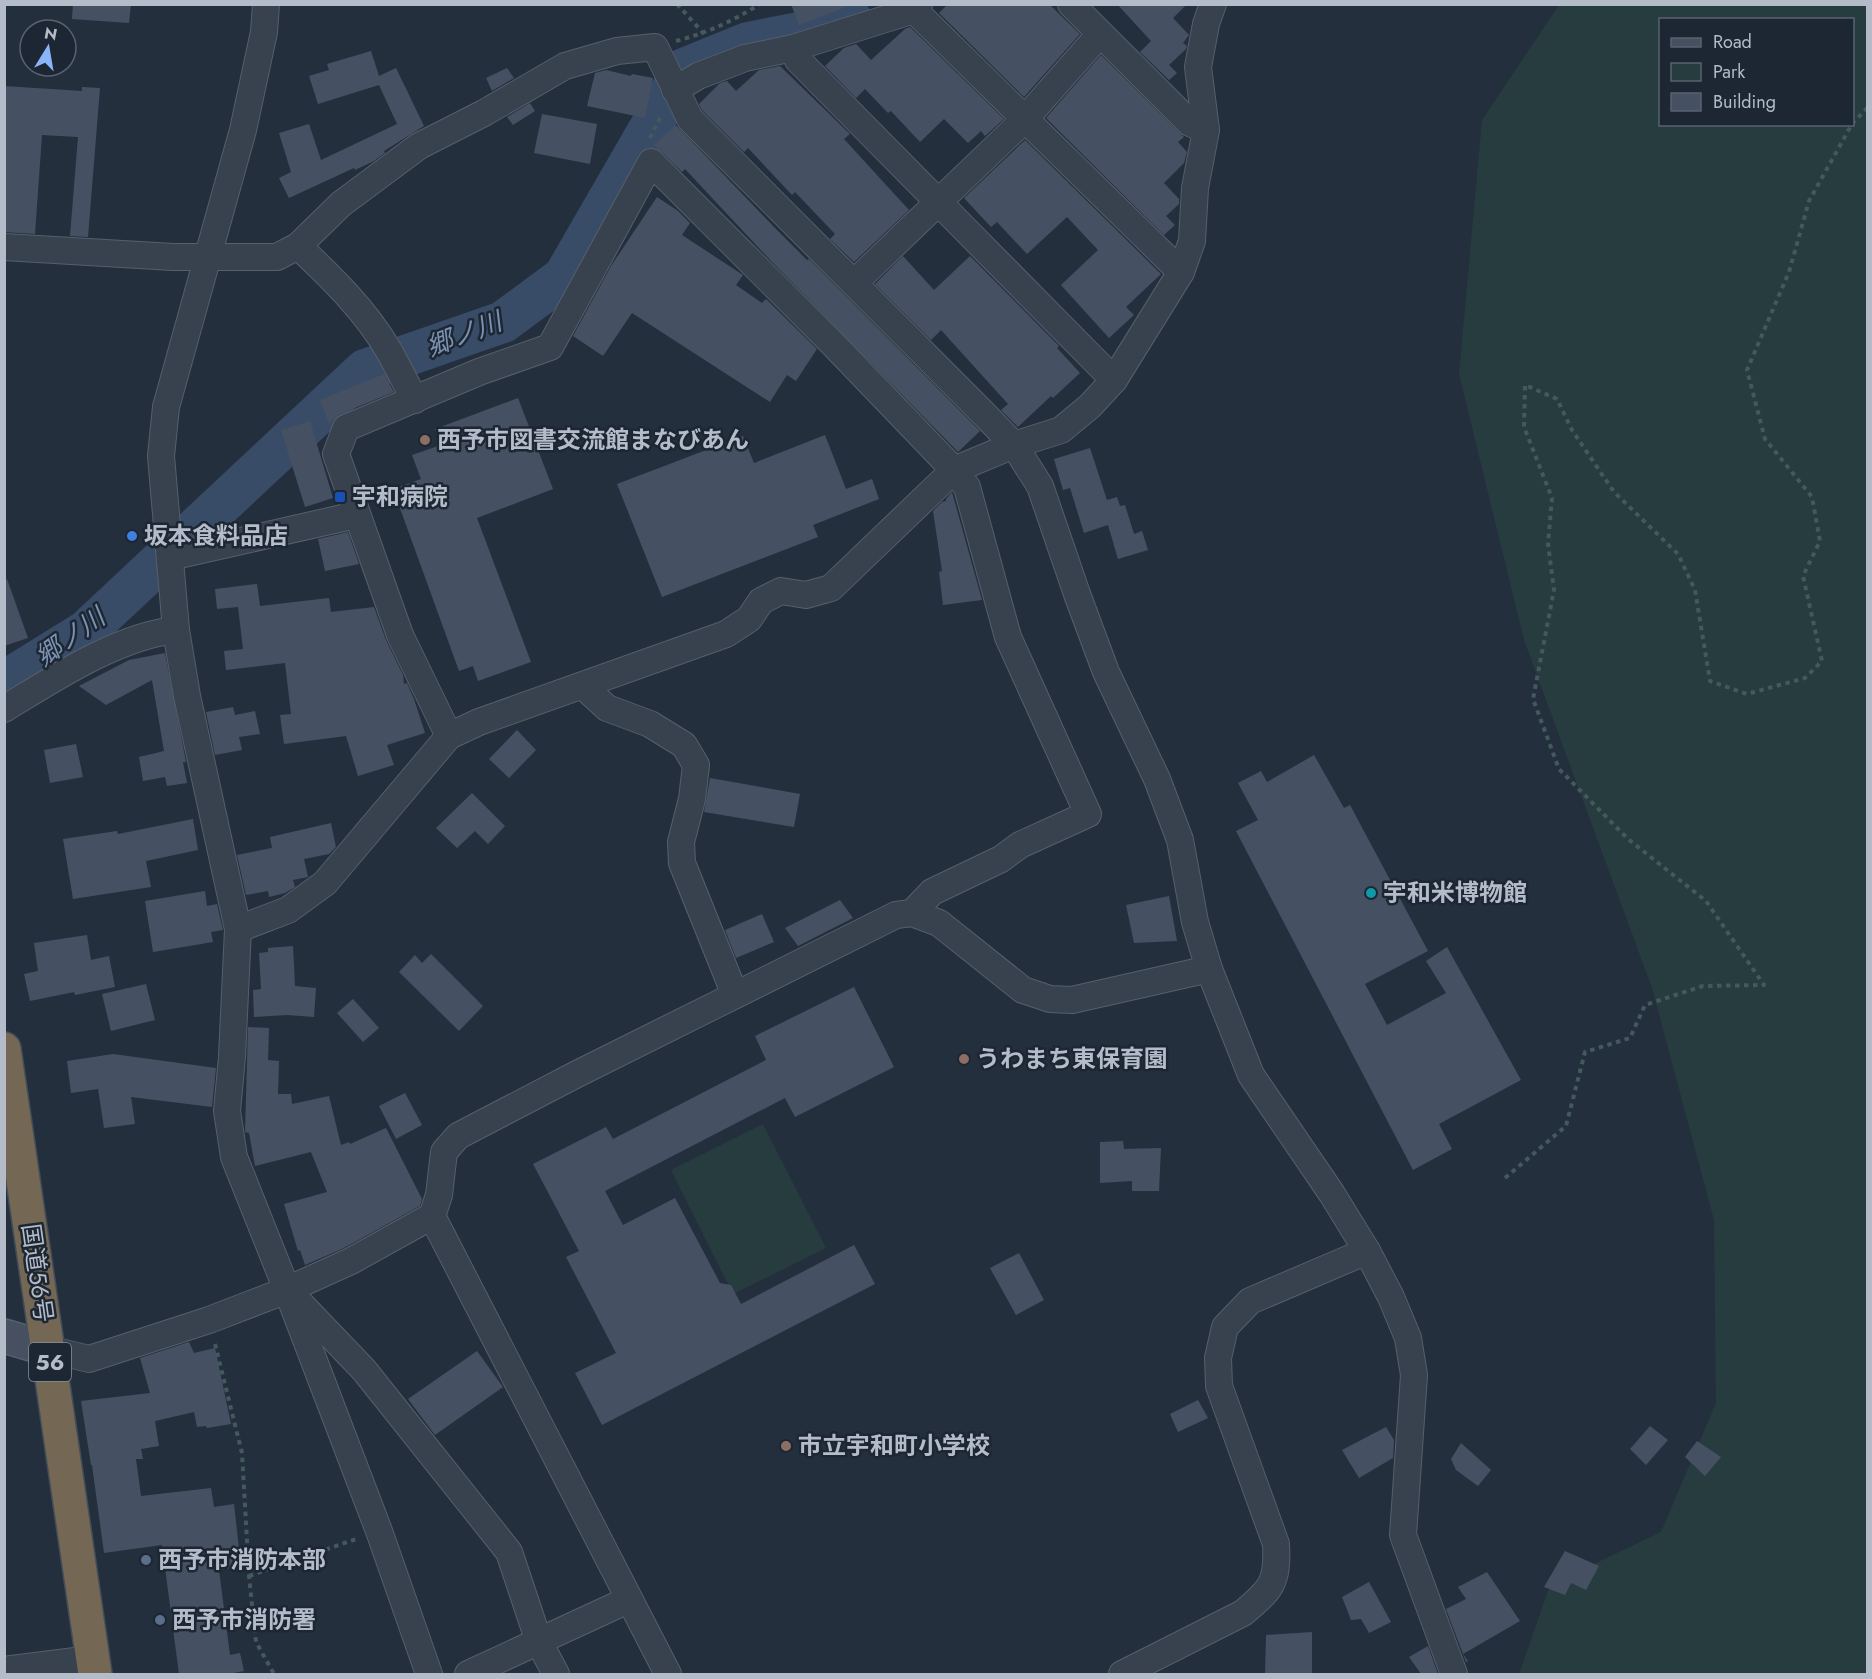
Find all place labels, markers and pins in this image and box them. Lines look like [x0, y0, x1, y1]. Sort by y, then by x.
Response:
place label: 西予市図書交流館まなびあん [437, 422, 749, 457]
marker: 西予市図書交流館まなびあん [418, 433, 432, 447]
place label: 宇和病院 [352, 479, 448, 514]
marker: 宇和病院 [333, 490, 347, 504]
place label: 坂本食料品店 [144, 518, 288, 553]
marker: 坂本食料品店 [125, 529, 139, 543]
place label: 宇和米博物館 [1383, 875, 1527, 910]
marker: 宇和米博物館 [1364, 886, 1378, 900]
place label: うわまち東保育園 [976, 1041, 1168, 1076]
marker: うわまち東保育園 [957, 1052, 971, 1066]
place label: 市立宇和町小学校 [798, 1428, 990, 1463]
marker: 市立宇和町小学校 [779, 1439, 793, 1453]
place label: 西予市消防本部 [158, 1542, 326, 1577]
marker: 西予市消防本部 [139, 1553, 153, 1567]
place label: 西予市消防署 [172, 1602, 316, 1637]
marker: 西予市消防署 [153, 1613, 167, 1627]

